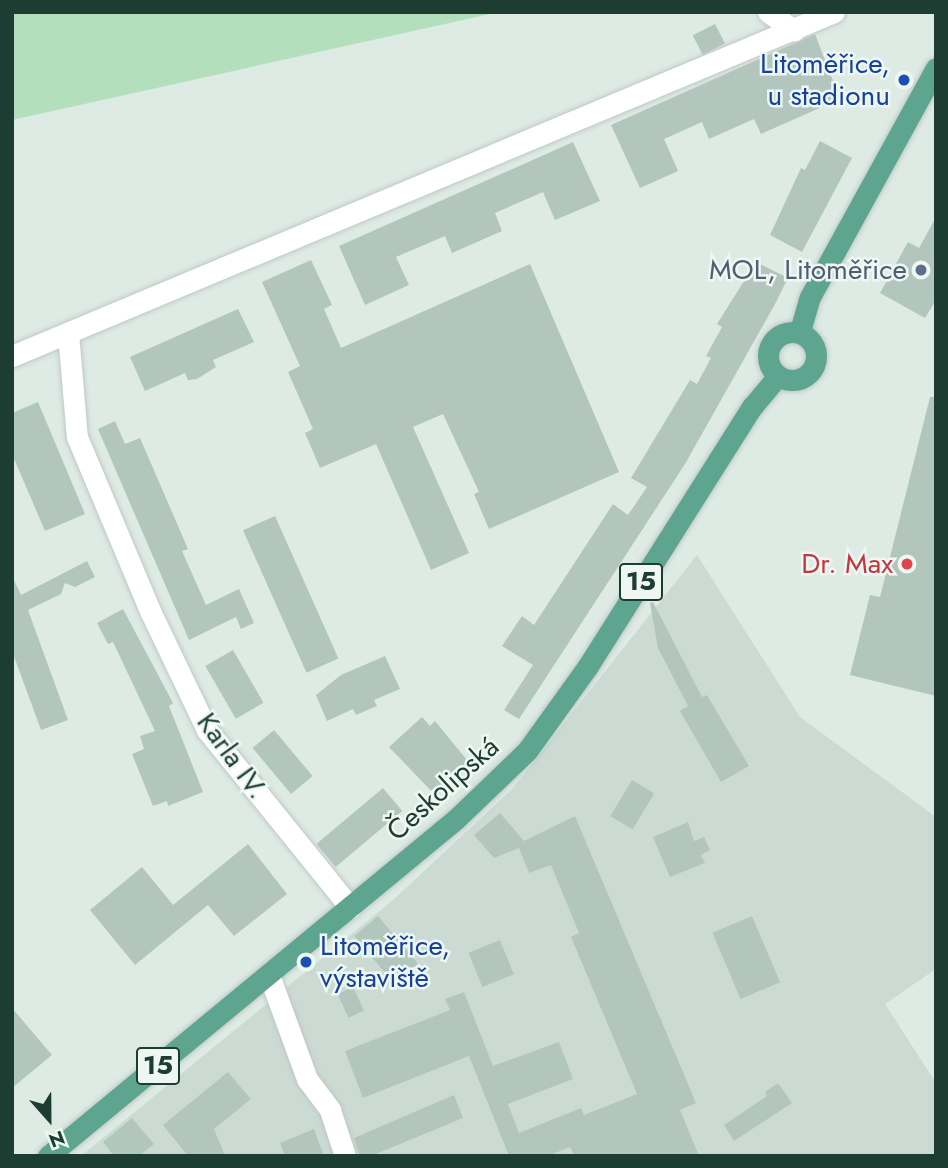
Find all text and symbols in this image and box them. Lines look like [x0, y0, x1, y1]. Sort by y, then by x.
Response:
place label: Litoměřice, u stadionu [760, 47, 890, 113]
marker: Litoměřice, u stadionu [896, 72, 912, 88]
place label: MOL, Litoměřice [709, 253, 907, 287]
marker: MOL, Litoměřice [913, 262, 929, 278]
place label: Dr. Max [801, 547, 893, 581]
marker: Dr. Max [899, 556, 915, 572]
road number: 15 [618, 560, 664, 604]
street label: Karla IV. [190, 706, 274, 806]
street label: Českolipská [380, 730, 506, 848]
place label: Litoměřice, výstaviště [320, 929, 450, 995]
marker: Litoměřice, výstaviště [298, 954, 314, 970]
road number: 15 [135, 1044, 181, 1088]
north arrow [14, 1084, 84, 1154]
text: N [45, 1124, 69, 1154]

